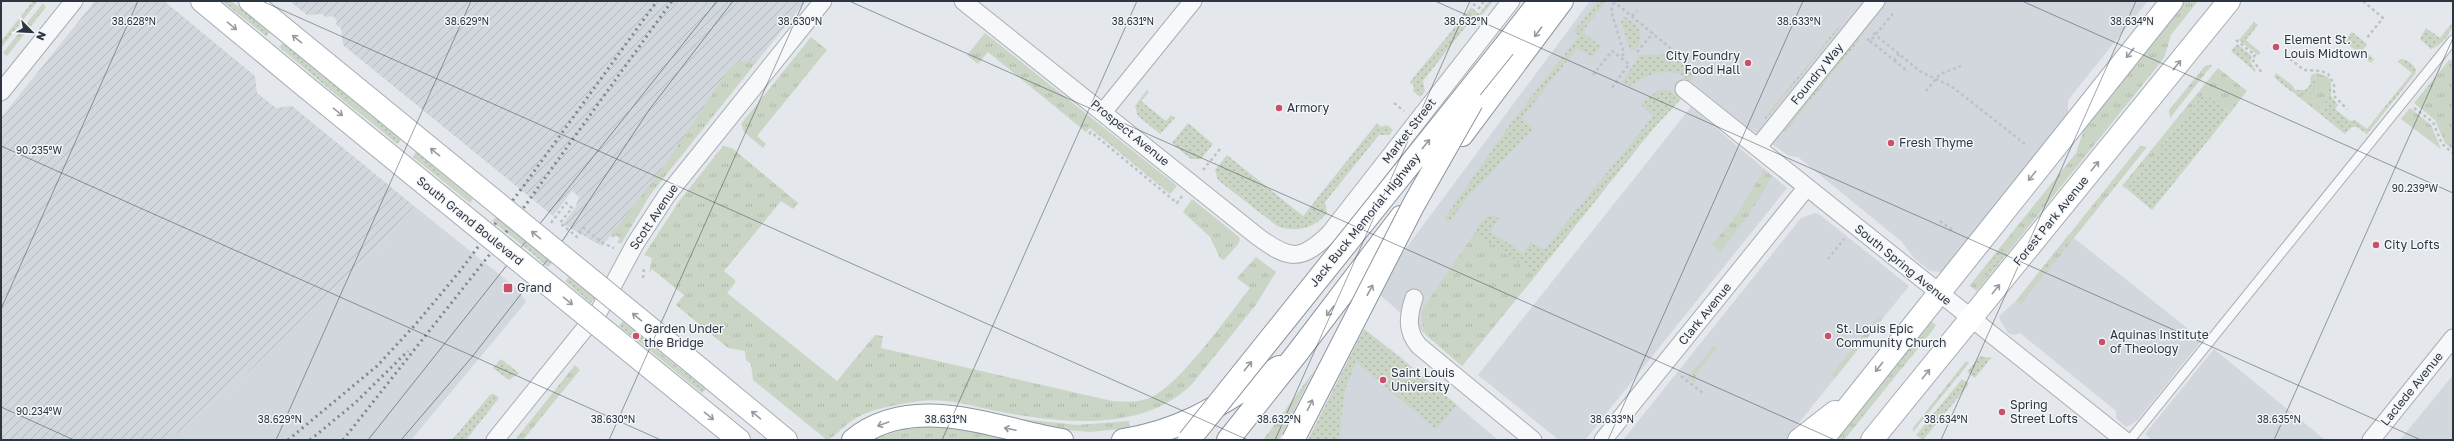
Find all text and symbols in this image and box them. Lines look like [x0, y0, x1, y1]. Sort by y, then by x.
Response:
north arrow [12, 12, 52, 52]
text: 38.628°N [112, 15, 156, 27]
text: 38.629°N [445, 15, 489, 27]
text: 38.630°N [778, 15, 822, 27]
text: 38.631°N [1112, 15, 1154, 27]
text: 38.632°N [1444, 15, 1488, 27]
text: 38.633°N [1777, 15, 1821, 27]
text: 38.634°N [2110, 15, 2154, 27]
one-way arrow [227, 21, 237, 30]
one-way arrow [1534, 27, 1543, 38]
text: N [34, 30, 49, 43]
place label: Element St. Louis Midtown [2284, 32, 2368, 61]
one-way arrow [291, 35, 302, 44]
street label: Foundry Way [1787, 39, 1846, 108]
marker: Element St. Louis Midtown [2271, 42, 2281, 52]
place label: City Foundry Food Hall [1666, 48, 1740, 77]
one-way arrow [2126, 48, 2135, 59]
marker: City Foundry Food Hall [1743, 58, 1753, 68]
one-way arrow [2172, 60, 2181, 71]
street label: Market Street [1378, 95, 1439, 166]
street label: Prospect Avenue [1088, 96, 1173, 169]
place label: Armory [1287, 100, 1330, 115]
marker: Armory [1274, 103, 1284, 113]
one-way arrow [332, 108, 343, 117]
place label: Fresh Thyme [1899, 135, 1973, 150]
marker: Fresh Thyme [1886, 138, 1896, 148]
one-way arrow [1421, 139, 1430, 149]
text: 90.235°W [16, 144, 62, 156]
one-way arrow [430, 148, 441, 157]
street label: Jack Buck Memorial Highway [1306, 150, 1423, 290]
one-way arrow [2091, 161, 2099, 172]
one-way arrow [2028, 171, 2036, 182]
street label: South Grand Boulevard [414, 173, 527, 268]
street label: Forest Park Avenue [2010, 173, 2091, 269]
street label: Scott Avenue [626, 181, 681, 253]
text: 90.239°W [2392, 182, 2439, 194]
street label: South Spring Avenue [1852, 221, 1955, 308]
one-way arrow [531, 230, 541, 239]
place label: City Lofts [2384, 237, 2440, 252]
marker: City Lofts [2371, 240, 2381, 250]
place label: Grand [517, 280, 552, 295]
street label: Clark Avenue [1675, 280, 1734, 348]
marker: Grand [502, 282, 514, 294]
one-way arrow [1366, 284, 1374, 296]
one-way arrow [1991, 284, 2000, 295]
one-way arrow [563, 296, 574, 305]
one-way arrow [1325, 305, 1334, 316]
one-way arrow [631, 313, 642, 321]
place label: Garden Under the Bridge [644, 321, 724, 350]
place label: St. Louis Epic Community Church [1836, 321, 1947, 350]
place label: Aquinas Institute of Theology [2110, 327, 2209, 356]
marker: Garden Under the Bridge [631, 331, 641, 341]
marker: St. Louis Epic Community Church [1823, 331, 1833, 341]
marker: Aquinas Institute of Theology [2097, 337, 2107, 347]
street label: Laclede Avenue [2377, 349, 2446, 429]
one-way arrow [1244, 360, 1253, 371]
one-way arrow [1874, 362, 1883, 373]
place label: Saint Louis University [1391, 365, 1455, 394]
one-way arrow [1922, 369, 1930, 380]
marker: Saint Louis University [1378, 375, 1388, 385]
place label: Spring Street Lofts [2010, 397, 2078, 426]
one-way arrow [1307, 399, 1314, 411]
text: 90.234°W [16, 405, 62, 417]
marker: Spring Street Lofts [1997, 407, 2007, 417]
one-way arrow [750, 411, 761, 420]
one-way arrow [704, 412, 715, 420]
text: 38.629°N [258, 413, 302, 425]
text: 38.630°N [591, 413, 635, 425]
text: 38.631°N [925, 413, 967, 425]
text: 38.632°N [1257, 413, 1301, 425]
text: 38.633°N [1590, 413, 1634, 425]
text: 38.634°N [1924, 413, 1968, 425]
text: 38.635°N [2257, 413, 2301, 425]
one-way arrow [877, 421, 889, 429]
one-way arrow [1004, 424, 1017, 432]

